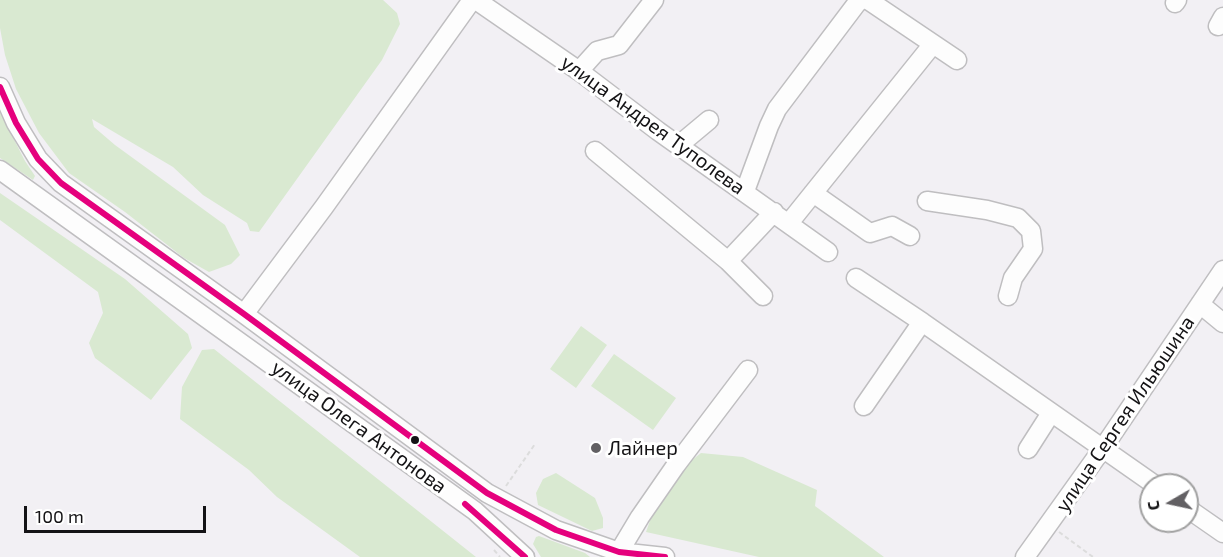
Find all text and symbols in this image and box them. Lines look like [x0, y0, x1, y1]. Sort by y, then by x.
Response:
street label: улица Андрея Туполева [556, 50, 750, 200]
street label: улица Сергея Ильюшина [1050, 312, 1200, 516]
street label: улица Олега Антонова [267, 355, 451, 499]
unlabelled marker [409, 434, 421, 446]
place label: Лайнер [608, 436, 678, 460]
marker: Лайнер [589, 441, 603, 455]
north arrow [1139, 473, 1199, 533]
scale bar [27, 494, 208, 532]
text: 100 m [35, 505, 84, 527]

